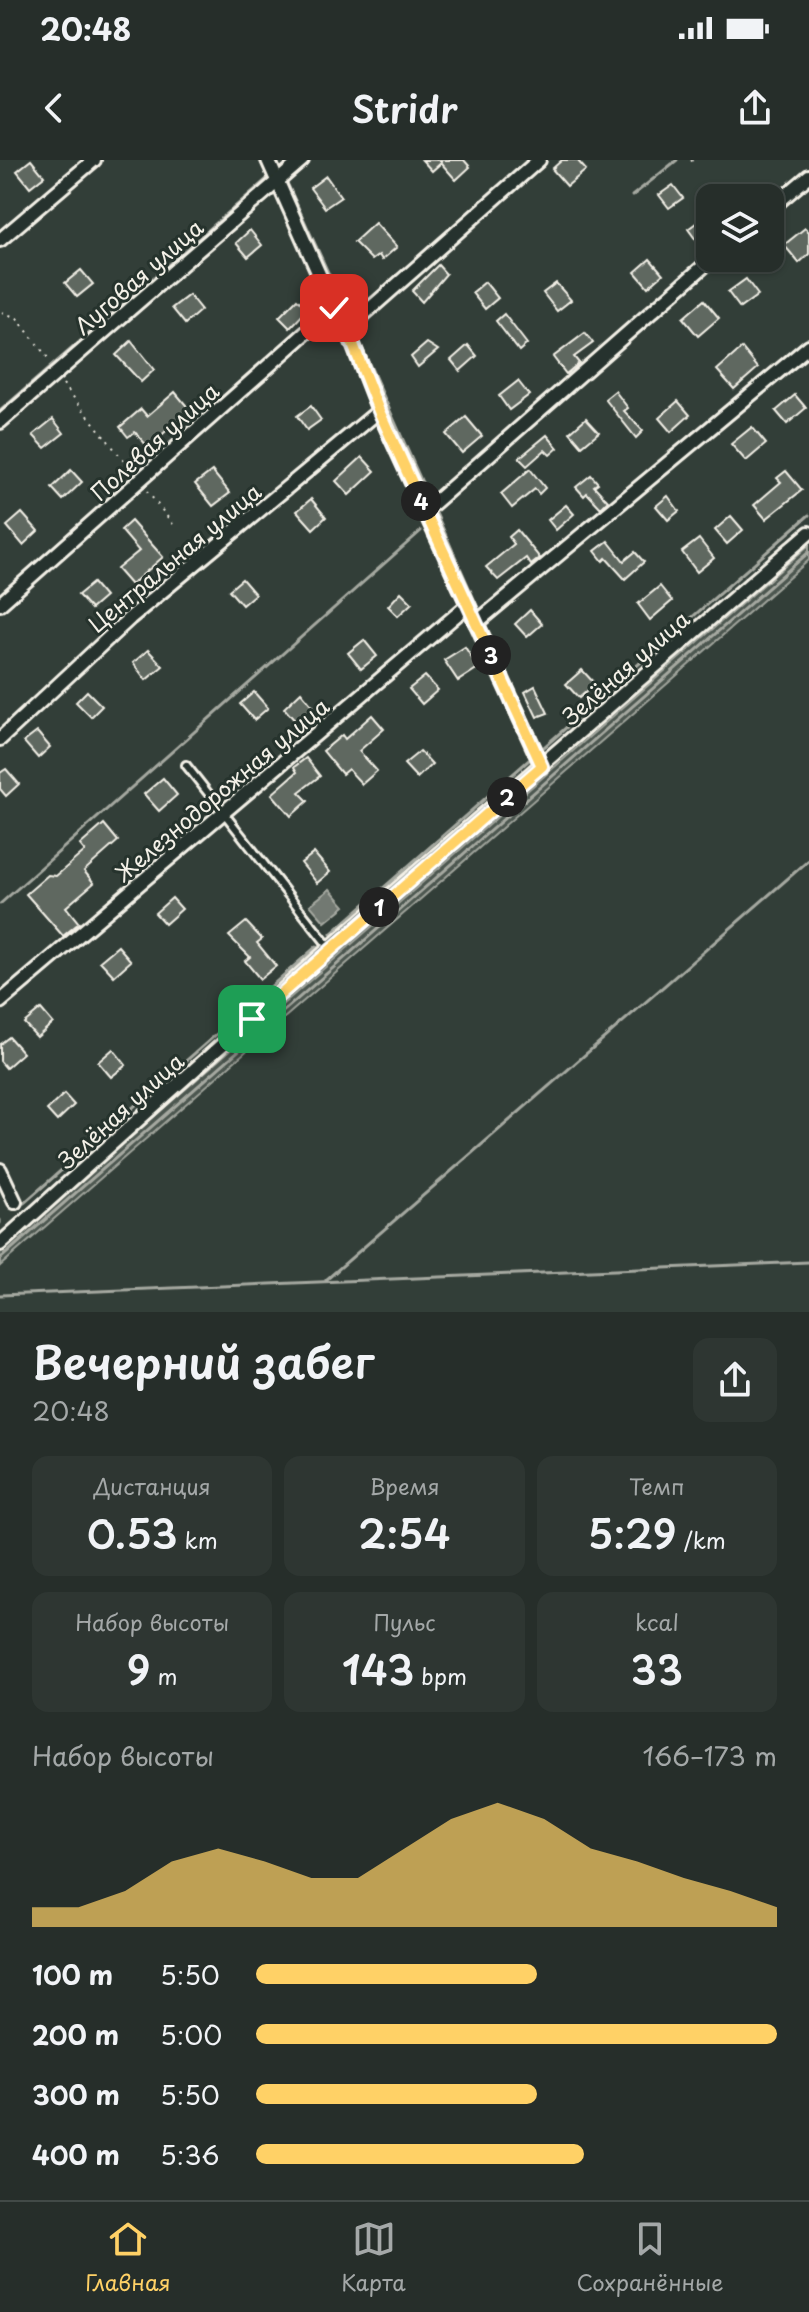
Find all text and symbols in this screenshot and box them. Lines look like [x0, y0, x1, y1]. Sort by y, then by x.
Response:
text: 20:48 [40, 6, 131, 51]
text: Stridr [351, 81, 458, 135]
icon: back [32, 86, 76, 130]
icon: share [733, 86, 777, 130]
map controls [696, 184, 784, 272]
button: layers [696, 184, 784, 272]
street label: Луговая улица [66, 210, 210, 342]
pin [300, 274, 368, 342]
icon: check [312, 286, 356, 330]
street label: Полевая улица [82, 374, 226, 508]
street label: Центральная улица [80, 475, 268, 639]
pin: 4 [401, 481, 441, 521]
text: 4 [414, 484, 428, 517]
street label: Зелёная улица [554, 602, 696, 732]
pin: 3 [471, 635, 511, 675]
text: 3 [484, 638, 498, 671]
street label: Железнодорожная улица [106, 689, 336, 889]
pin: 2 [487, 777, 527, 817]
text: 2 [499, 780, 515, 813]
pin: 1 [359, 887, 399, 927]
text: 1 [374, 890, 384, 923]
pin [218, 985, 286, 1053]
icon: arrive [230, 997, 274, 1041]
street label: Зелёная улица [50, 1044, 191, 1176]
text: Вечерний забег [32, 1328, 374, 1394]
button: share [693, 1338, 777, 1422]
text: 20:48 [32, 1391, 110, 1430]
text: Дистанция [94, 1469, 211, 1502]
text: Время [369, 1469, 440, 1502]
text: Темп [629, 1469, 685, 1502]
text: 0.53 [87, 1502, 177, 1563]
text: 2:54 [358, 1502, 451, 1563]
text: 5:29 [588, 1502, 677, 1563]
text: km [177, 1523, 218, 1556]
text: /km [677, 1523, 726, 1556]
text: Набор высоты [75, 1605, 229, 1638]
text: Пульс [373, 1605, 436, 1638]
text: kcal [635, 1605, 679, 1638]
text: 9 [127, 1638, 150, 1699]
text: 143 [342, 1638, 414, 1699]
text: 33 [631, 1638, 683, 1699]
text: m [150, 1659, 178, 1692]
text: bpm [414, 1659, 467, 1692]
text: Набор высоты [32, 1736, 214, 1775]
text: 166–173 m [642, 1736, 777, 1775]
text: 100 m [32, 1955, 113, 1994]
text: 5:50 [160, 1955, 220, 1994]
text: 200 m [32, 2015, 119, 2054]
text: 5:00 [160, 2015, 222, 2054]
text: 300 m [32, 2075, 120, 2114]
text: 5:50 [160, 2075, 220, 2114]
text: 400 m [32, 2135, 120, 2174]
text: 5:36 [160, 2135, 220, 2174]
tab: Главная [85, 2217, 171, 2298]
tab: Карта [341, 2217, 406, 2298]
tab: Сохранённые [577, 2217, 724, 2298]

